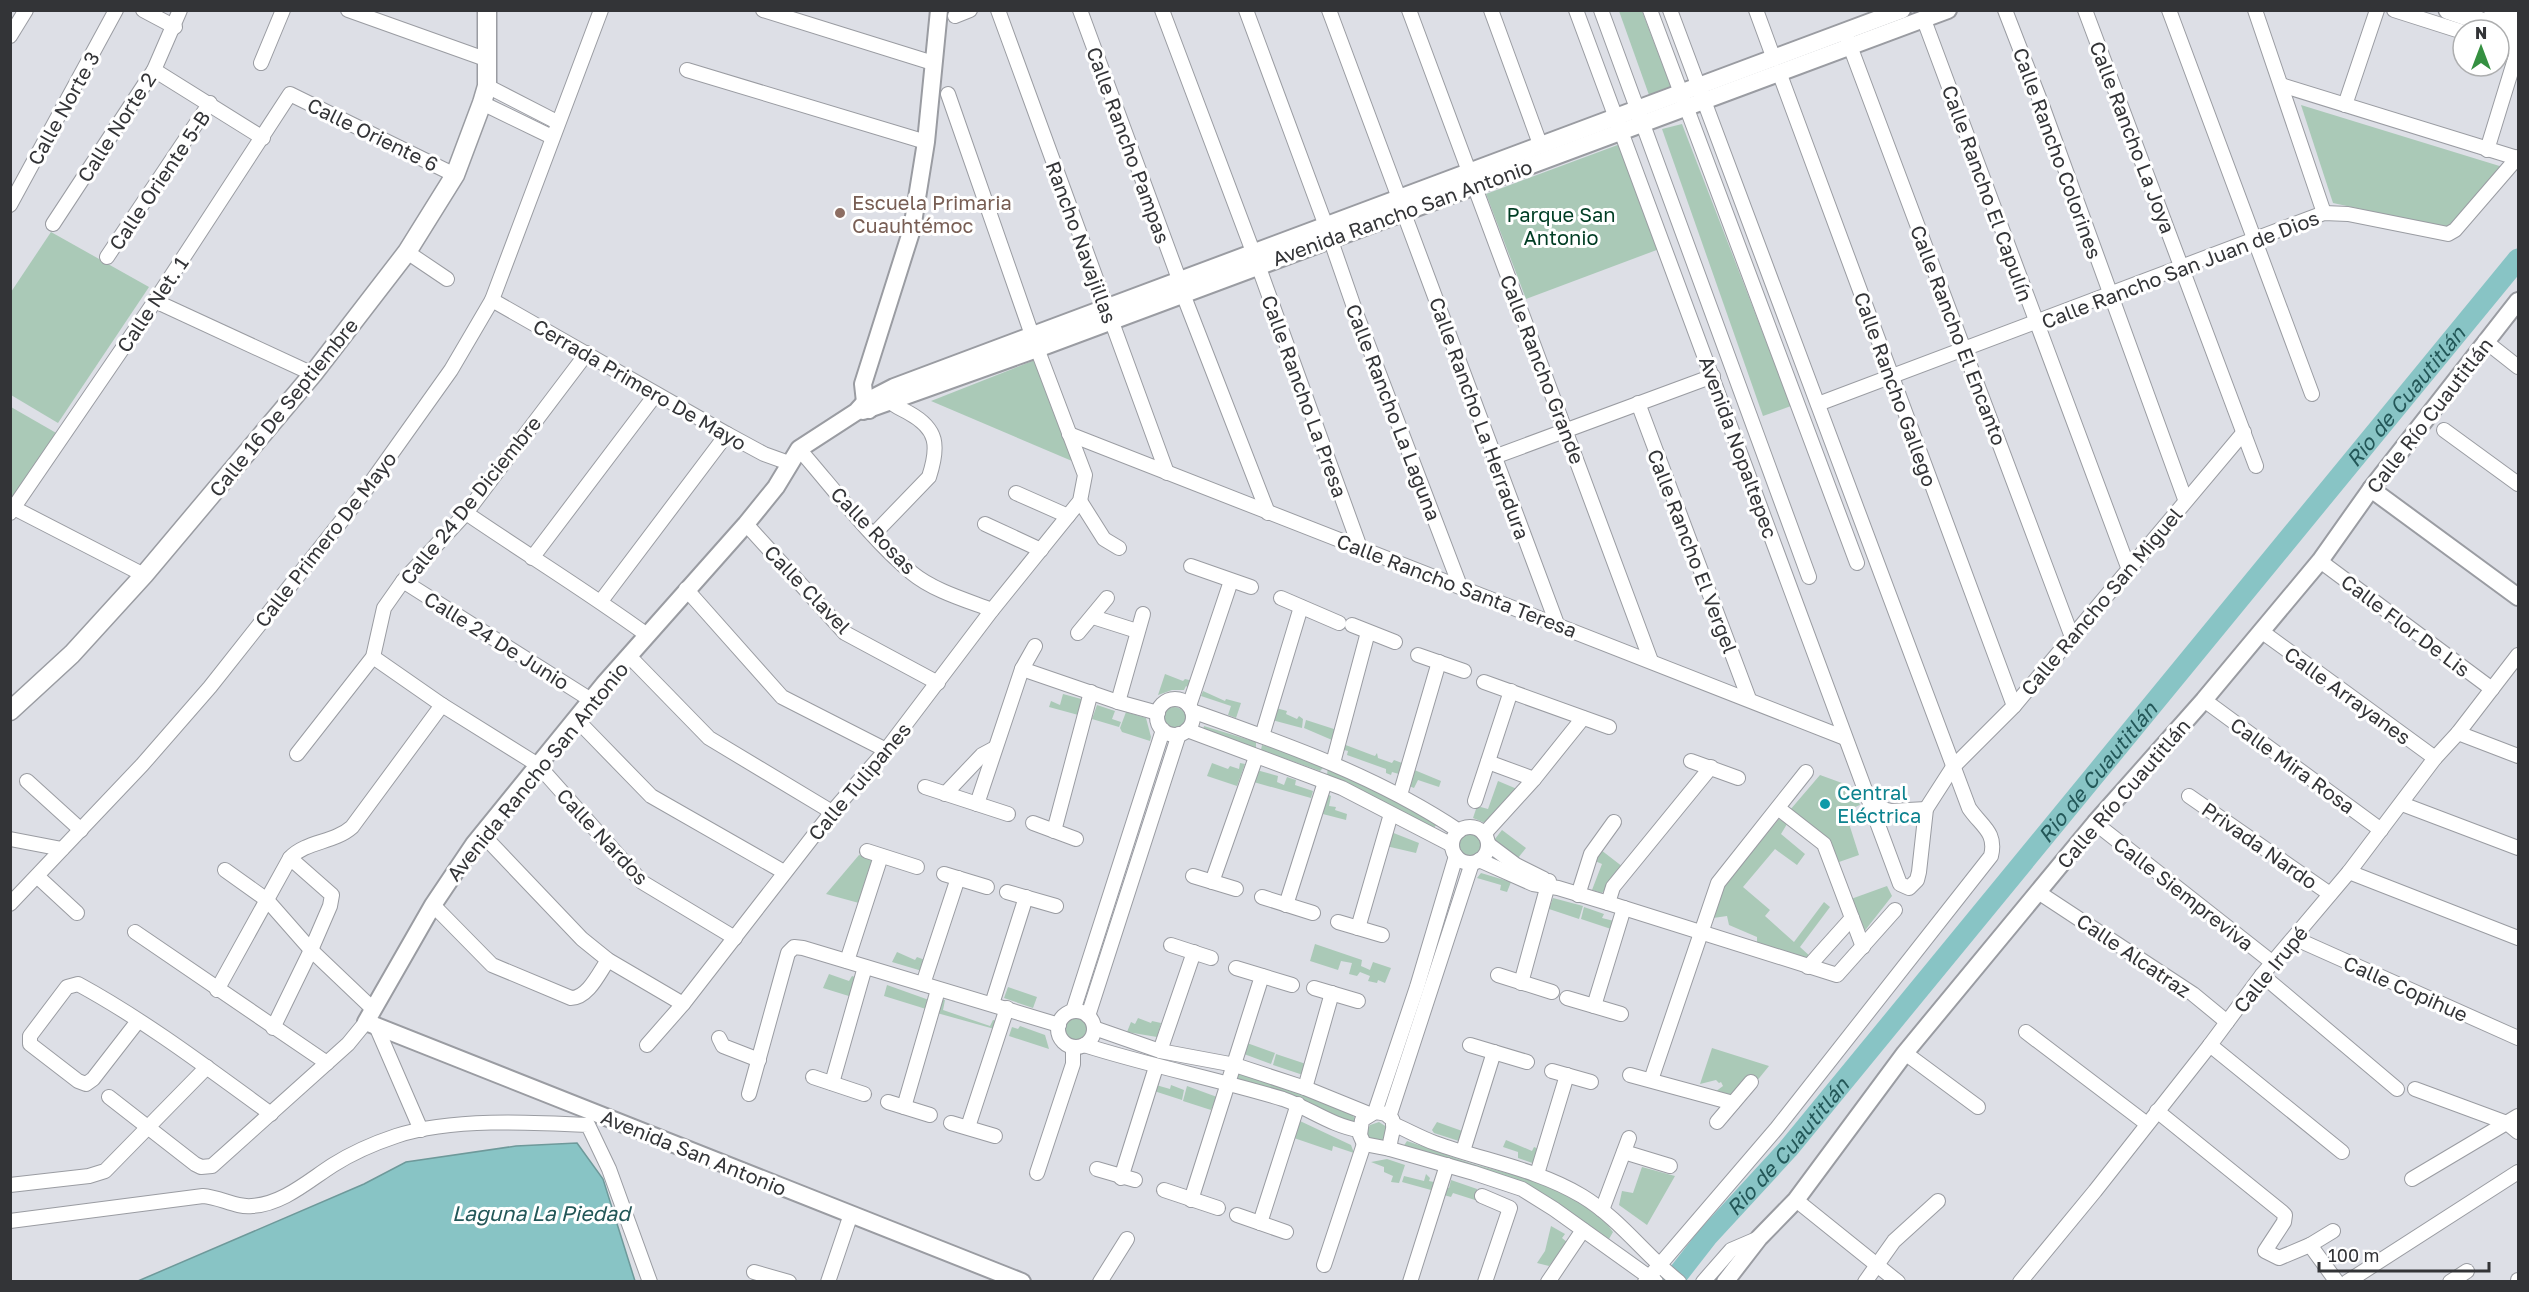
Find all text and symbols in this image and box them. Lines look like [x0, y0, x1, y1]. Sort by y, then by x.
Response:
north arrow [2451, 18, 2511, 78]
text: N [2475, 23, 2487, 43]
street label: Calle Rancho La Joya [2085, 38, 2181, 236]
street label: Calle Rancho Pampas [1082, 43, 1176, 247]
street label: Calle Rancho Colorines [2009, 44, 2107, 262]
street label: Calle Norte 3 [22, 47, 104, 169]
street label: Calle Norte 2 [72, 68, 160, 186]
street label: Calle Rancho El Capulín [1938, 82, 2038, 304]
street label: Calle Oriente 6 [304, 92, 442, 176]
street label: Calle Oriente 5-B [103, 106, 215, 254]
street label: Avenida Rancho San Antonio [1269, 154, 1535, 270]
street label: Rancho Navajillas [1042, 158, 1122, 326]
place label: Escuela Primaria Cuauhtémoc [852, 190, 1012, 237]
park label: Parque San Antonio [1506, 202, 1616, 249]
street label: Calle Rancho San Juan de Dios [2038, 205, 2322, 333]
marker: Escuela Primaria Cuauhtémoc [833, 206, 847, 220]
street label: Calle Rancho El Encanto [1906, 222, 2012, 448]
street label: Calle Net. 1 [111, 251, 193, 356]
street label: Calle Rancho Grande [1496, 271, 1590, 467]
street label: Calle Rancho Gallego [1850, 288, 1942, 490]
street label: Calle Rancho La Presa [1257, 292, 1353, 500]
street label: Calle Rancho La Herradura [1425, 294, 1535, 542]
street label: Calle Rancho La Laguna [1342, 300, 1446, 524]
street label: Calle 16 De Septiembre [204, 313, 362, 501]
street label: Cerrada Primero De Mayo [529, 313, 751, 455]
water label: Rio de Cuautitlán [2340, 320, 2471, 472]
street label: Calle Río Cuautitlán [2361, 333, 2497, 497]
street label: Avenida Nopaltepec [1695, 353, 1783, 541]
street label: Calle 24 De Diciembre [395, 411, 545, 589]
street label: Calle Rancho El Vergel [1643, 446, 1743, 656]
street label: Calle Primero De Mayo [249, 447, 401, 631]
street label: Calle Rosas [826, 481, 922, 579]
street label: Calle Rancho San Miguel [2015, 502, 2187, 700]
street label: Calle Rancho Santa Teresa [1334, 528, 1580, 642]
street label: Calle Clavel [760, 540, 856, 638]
street label: Calle Flor De Lis [2337, 569, 2475, 681]
street label: Calle 24 De Junio [420, 586, 574, 694]
street label: Calle Arrayanes [2280, 641, 2416, 749]
street label: Avenida Rancho San Antonio [441, 657, 633, 885]
water label: Rio de Cuautitlán [2032, 696, 2163, 848]
street label: Calle Mira Rosa [2226, 712, 2360, 818]
street label: Calle Río Cuautitlán [2051, 713, 2195, 873]
street label: Calle Tulipanes [803, 717, 915, 845]
place label: Central Eléctrica [1837, 780, 1921, 827]
street label: Calle Nardos [552, 783, 654, 889]
street label: Privada Nardo [2198, 796, 2322, 894]
marker: Central Eléctrica [1818, 797, 1832, 811]
street label: Calle Siempreviva [2109, 831, 2259, 955]
street label: Calle Alcatraz [2072, 908, 2196, 1002]
street label: Calle Irupé [2228, 921, 2312, 1017]
street label: Calle Copihue [2340, 950, 2472, 1026]
water label: Rio de Cuautitlán [1721, 1072, 1855, 1221]
street label: Avenida San Antonio [598, 1104, 790, 1200]
water label: Laguna La Piedad [452, 1200, 632, 1226]
scale bar [2319, 1235, 2488, 1273]
text: 100 m [2328, 1244, 2379, 1266]

